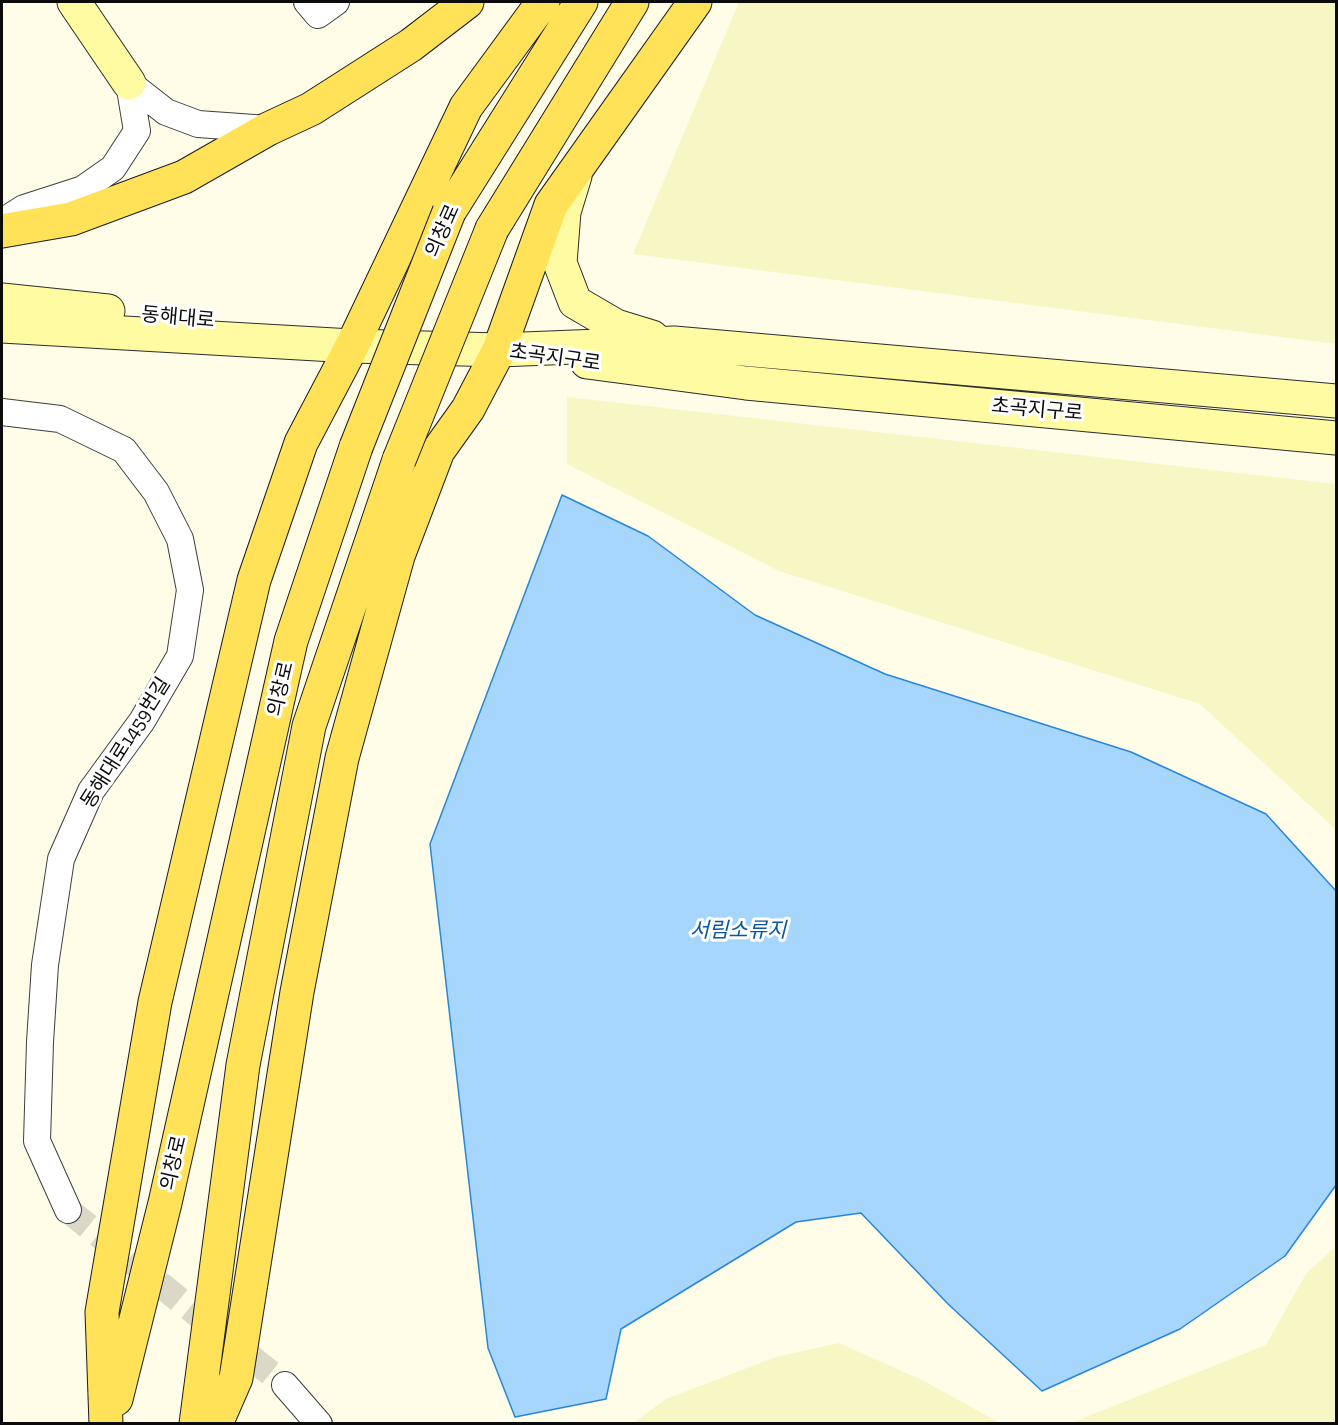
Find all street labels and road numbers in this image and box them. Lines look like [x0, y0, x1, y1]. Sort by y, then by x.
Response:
street label: 의창로 [421, 201, 465, 261]
street label: 동해대로 [140, 303, 216, 333]
street label: 초곡지구로 [508, 340, 602, 376]
street label: 초곡지구로 [990, 394, 1084, 426]
street label: 의창로 [263, 659, 299, 719]
street label: 동해대로1459번길 [76, 673, 176, 813]
street label: 의창로 [156, 1133, 192, 1193]

